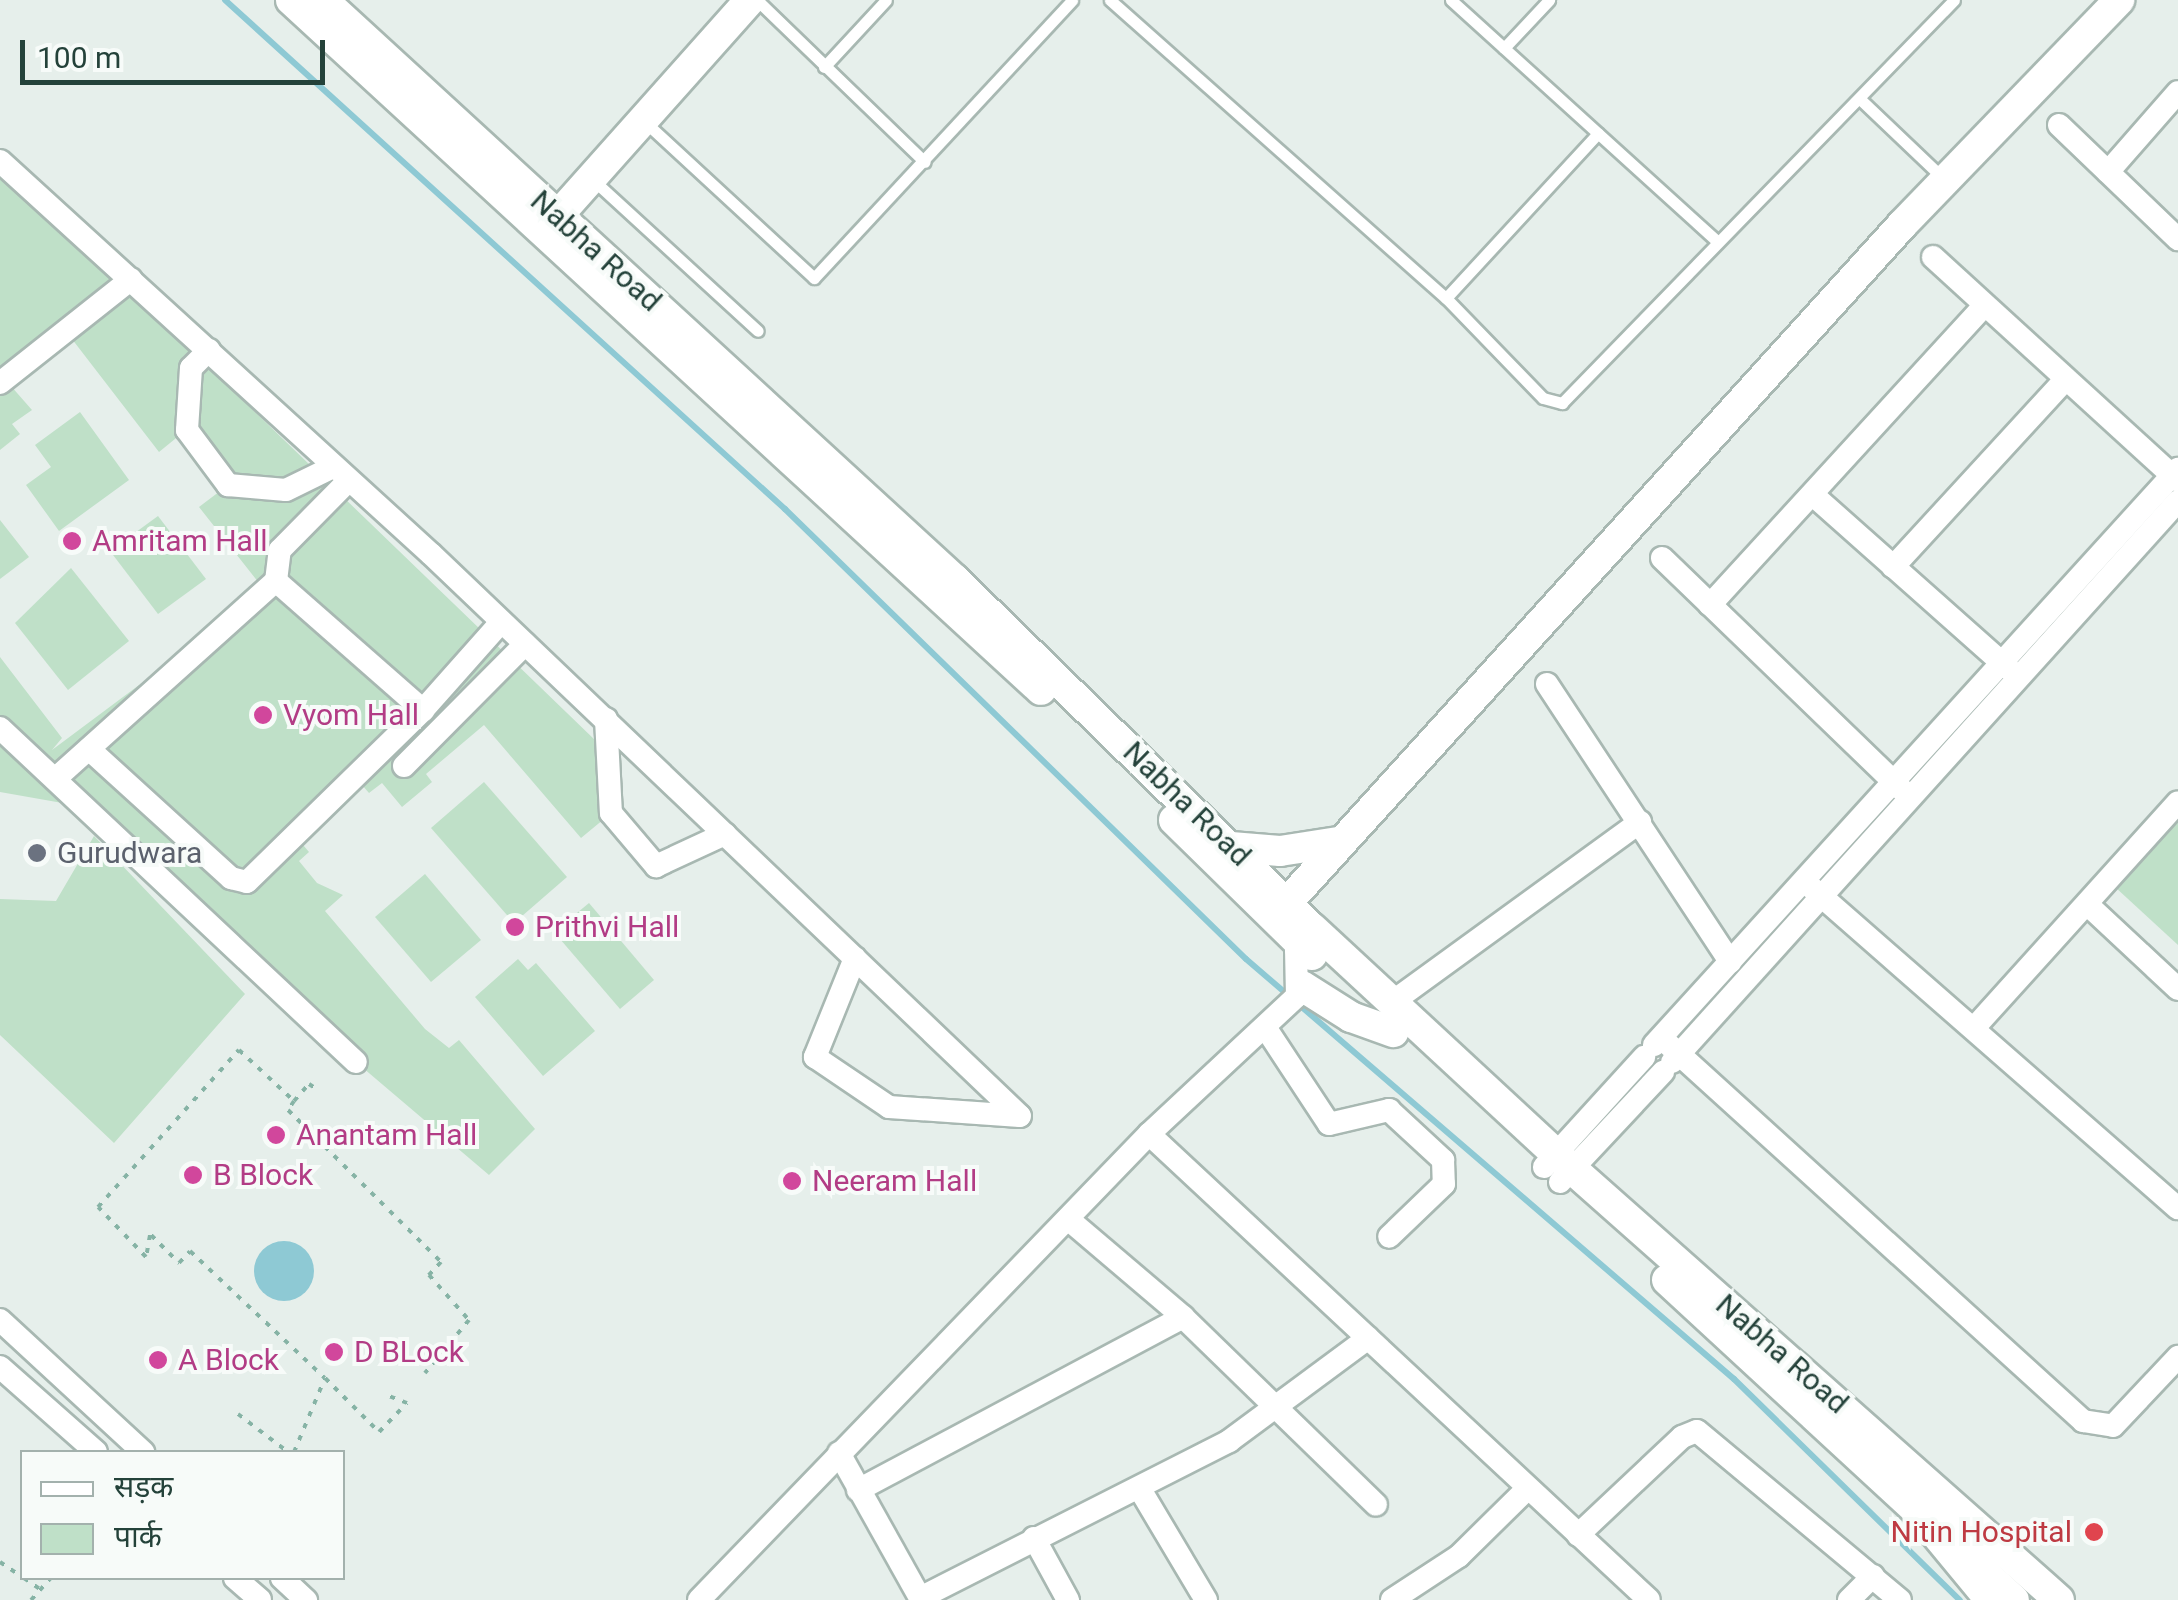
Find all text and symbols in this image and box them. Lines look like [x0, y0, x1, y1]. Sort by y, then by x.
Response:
scale bar [25, 20, 330, 82]
text: 100 m [37, 40, 121, 75]
street label: Nabha Road [523, 183, 669, 319]
place label: Amritam Hall [92, 523, 268, 559]
marker: Amritam Hall [61, 530, 83, 552]
place label: Vyom Hall [283, 697, 419, 733]
marker: Vyom Hall [252, 704, 274, 726]
street label: Nabha Road [1116, 734, 1258, 874]
place label: Gurudwara [57, 835, 202, 871]
marker: Gurudwara [26, 842, 48, 864]
place label: Prithvi Hall [535, 909, 679, 945]
marker: Prithvi Hall [504, 916, 526, 938]
place label: Anantam Hall [296, 1117, 477, 1153]
marker: Anantam Hall [265, 1124, 287, 1146]
place label: B Block [213, 1157, 313, 1193]
place label: Neeram Hall [812, 1163, 977, 1199]
marker: B Block [182, 1164, 204, 1186]
marker: Neeram Hall [781, 1170, 803, 1192]
street label: Nabha Road [1708, 1287, 1856, 1421]
place label: D BLock [354, 1334, 464, 1370]
marker: D BLock [323, 1341, 345, 1363]
place label: A Block [178, 1342, 279, 1378]
marker: A Block [147, 1349, 169, 1371]
legend [20, 1450, 345, 1580]
text: सड़क [114, 1469, 173, 1504]
place label: Nitin Hospital [1891, 1514, 2072, 1550]
text: पार्क [114, 1519, 162, 1554]
marker: Nitin Hospital [2081, 1519, 2107, 1545]

